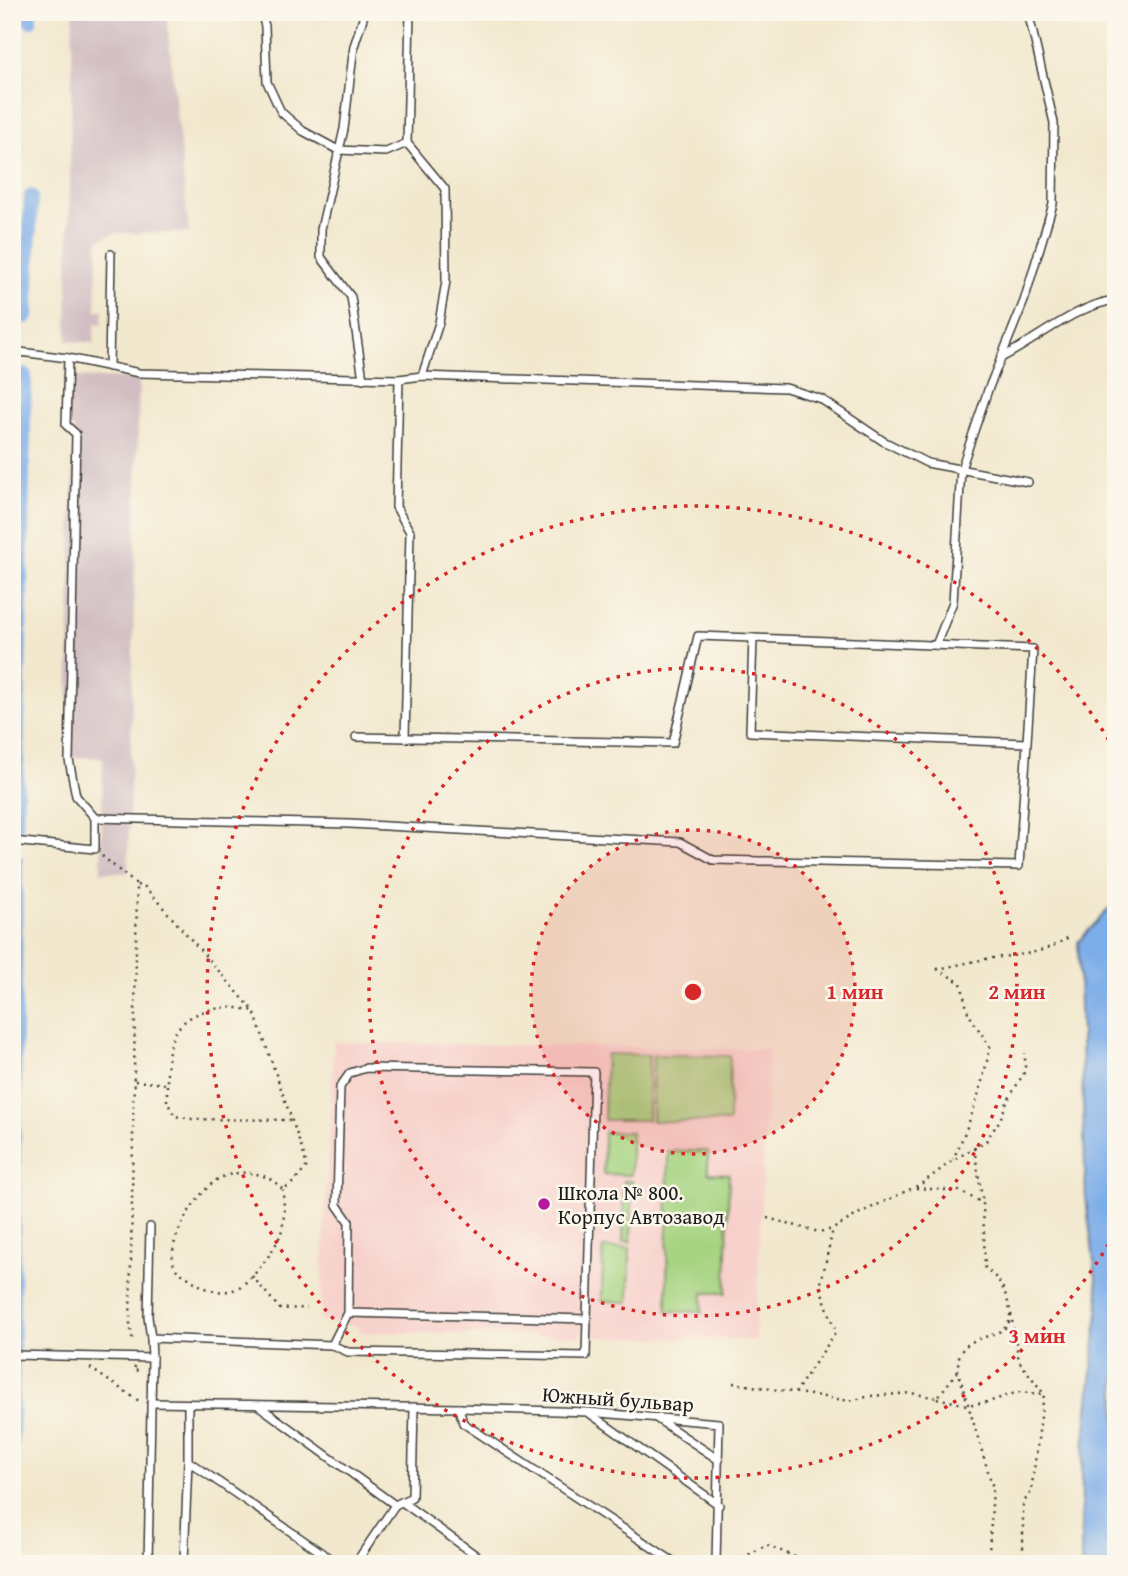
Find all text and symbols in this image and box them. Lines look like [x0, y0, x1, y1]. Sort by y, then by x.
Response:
text: 1 мин [826, 976, 884, 1007]
text: 2 мин [988, 976, 1046, 1007]
centre of rings [681, 980, 705, 1004]
place label: Школа № 800. Корпус Автозавод [558, 1177, 725, 1232]
marker: Школа № 800. Корпус Автозавод [536, 1196, 552, 1212]
text: 3 мин [1008, 1320, 1066, 1351]
street label: Южный бульвар [541, 1378, 695, 1420]

